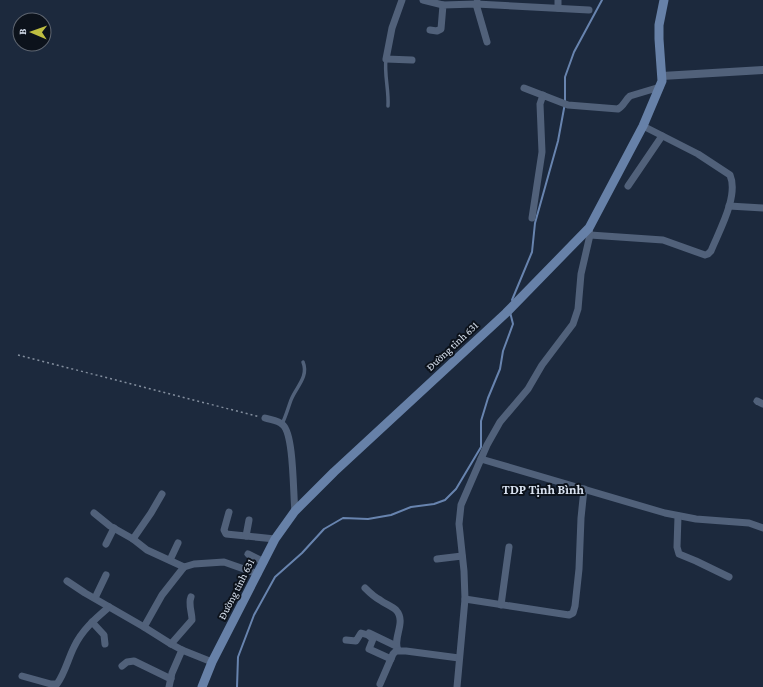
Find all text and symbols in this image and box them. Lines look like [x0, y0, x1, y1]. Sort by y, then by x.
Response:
north arrow [12, 12, 52, 52]
text: B [16, 28, 28, 35]
street label: Đường tỉnh 631 [424, 319, 481, 374]
district label: TDP Tịnh Bình [502, 482, 584, 497]
street label: Đường tỉnh 631 [216, 556, 257, 622]

